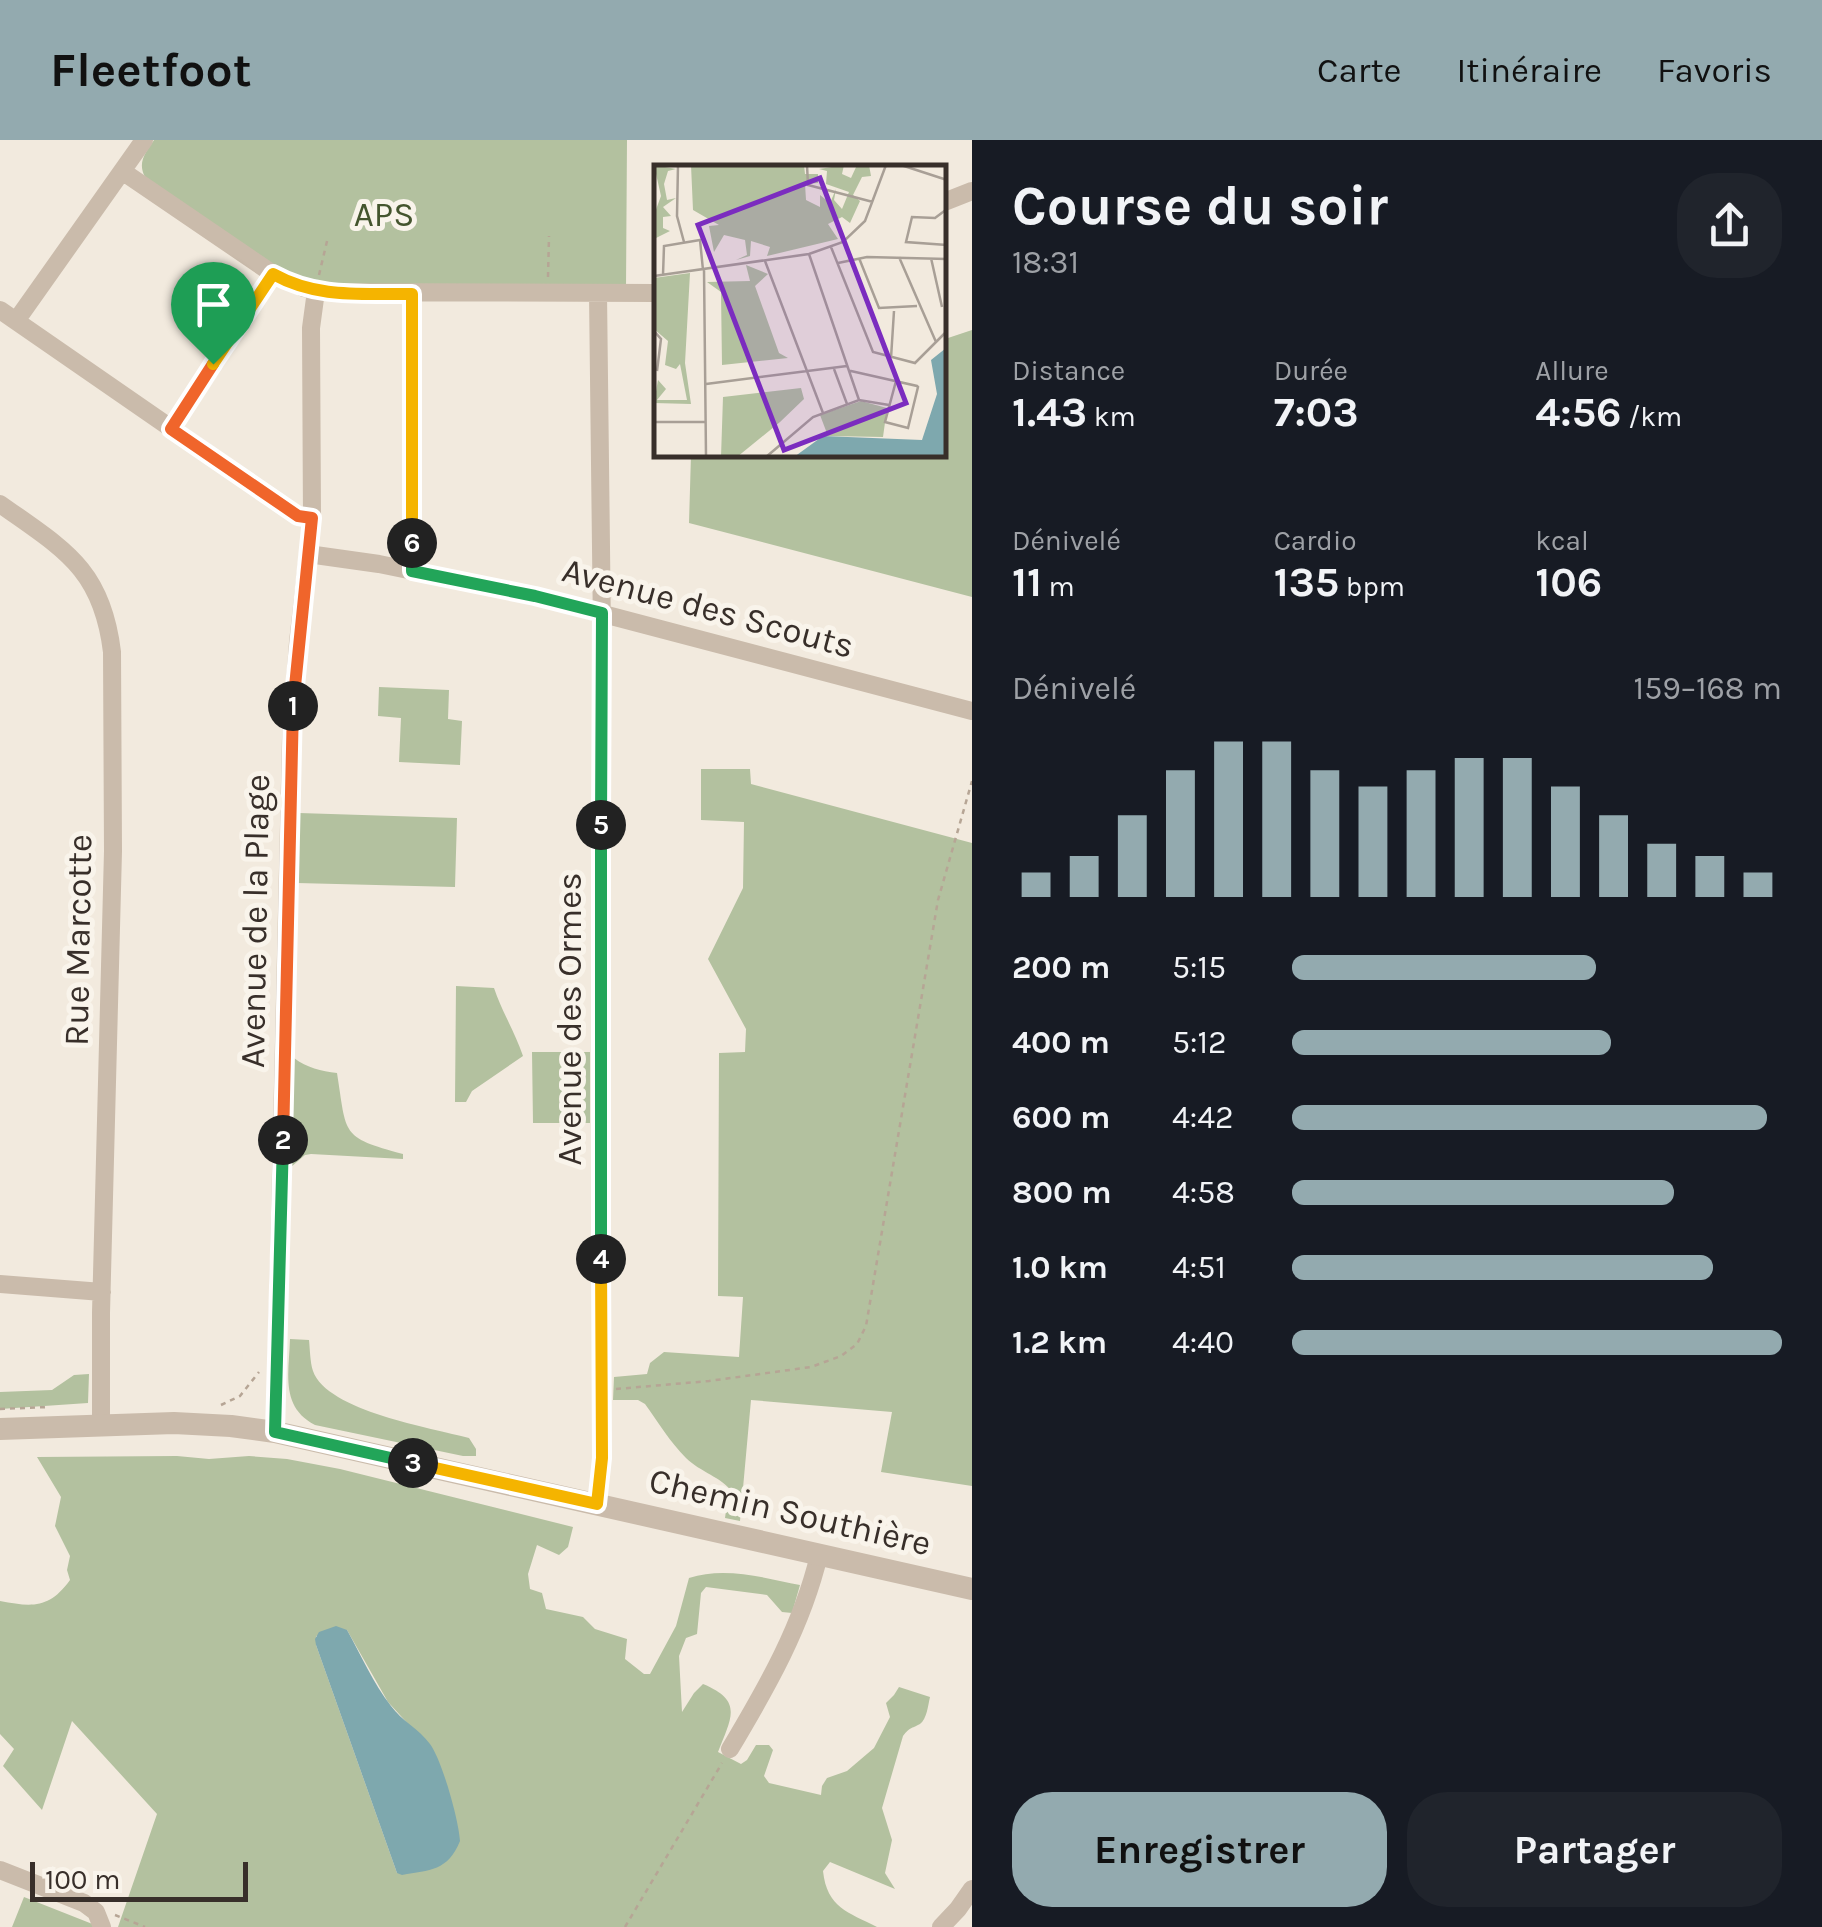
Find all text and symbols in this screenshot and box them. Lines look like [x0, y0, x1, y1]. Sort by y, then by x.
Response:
text: Fleetfoot [50, 42, 252, 98]
text: Carte [1317, 50, 1402, 91]
text: Itinéraire [1457, 50, 1602, 91]
text: Favoris [1657, 50, 1772, 91]
inset map [654, 165, 947, 458]
button: share [1677, 173, 1782, 278]
text: Course du soir [1012, 174, 1388, 238]
park label: APS [354, 194, 414, 235]
text: 18:31 [1012, 244, 1079, 281]
pin [171, 262, 256, 365]
icon: arrive [186, 277, 241, 332]
text: Distance [1012, 354, 1125, 387]
text: Durée [1274, 354, 1348, 387]
text: Allure [1535, 354, 1609, 387]
text: 1.43 [1012, 387, 1087, 437]
text: 7:03 [1274, 387, 1359, 437]
text: 4:56 [1535, 387, 1622, 437]
text: km [1087, 400, 1136, 433]
text: /km [1622, 400, 1682, 433]
pin: 6 [387, 518, 437, 568]
text: Dénivelé [1012, 524, 1121, 557]
text: Cardio [1274, 524, 1357, 557]
text: kcal [1535, 524, 1589, 557]
text: 6 [404, 526, 421, 559]
street label: Avenue des Scouts [558, 549, 858, 667]
text: 11 [1012, 557, 1042, 607]
text: 135 [1274, 557, 1339, 607]
text: 106 [1535, 557, 1602, 607]
text: m [1042, 570, 1075, 603]
text: bpm [1339, 570, 1405, 603]
text: Dénivelé [1012, 670, 1136, 707]
text: 159–168 m [1634, 670, 1782, 707]
pin: 1 [268, 681, 318, 731]
text: 1 [288, 689, 298, 722]
street label: Avenue de la Plage [232, 774, 278, 1068]
pin: 5 [576, 800, 626, 850]
text: 5 [593, 808, 609, 841]
street label: Rue Marcotte [56, 834, 100, 1046]
street label: Avenue des Ormes [549, 872, 590, 1166]
text: 200 m [1012, 949, 1110, 986]
text: 5:15 [1172, 949, 1226, 986]
text: 400 m [1012, 1024, 1110, 1061]
text: 5:12 [1172, 1024, 1227, 1061]
text: 600 m [1012, 1099, 1110, 1136]
text: 4:42 [1172, 1099, 1234, 1136]
pin: 2 [258, 1115, 308, 1165]
text: 2 [275, 1123, 291, 1156]
text: 800 m [1012, 1174, 1112, 1211]
text: 4:58 [1172, 1174, 1235, 1211]
pin: 4 [576, 1234, 626, 1284]
text: 4 [593, 1242, 609, 1275]
text: 1.0 km [1012, 1249, 1108, 1286]
text: 4:51 [1172, 1249, 1226, 1286]
text: 1.2 km [1012, 1324, 1107, 1361]
text: 4:40 [1172, 1324, 1234, 1361]
pin: 3 [388, 1438, 438, 1488]
text: 3 [404, 1446, 422, 1479]
street label: Chemin Southière [645, 1460, 935, 1564]
button: Enregistrer [1012, 1792, 1387, 1907]
button: Partager [1407, 1792, 1782, 1907]
scale bar [30, 1857, 248, 1902]
text: 100 m [45, 1863, 120, 1896]

